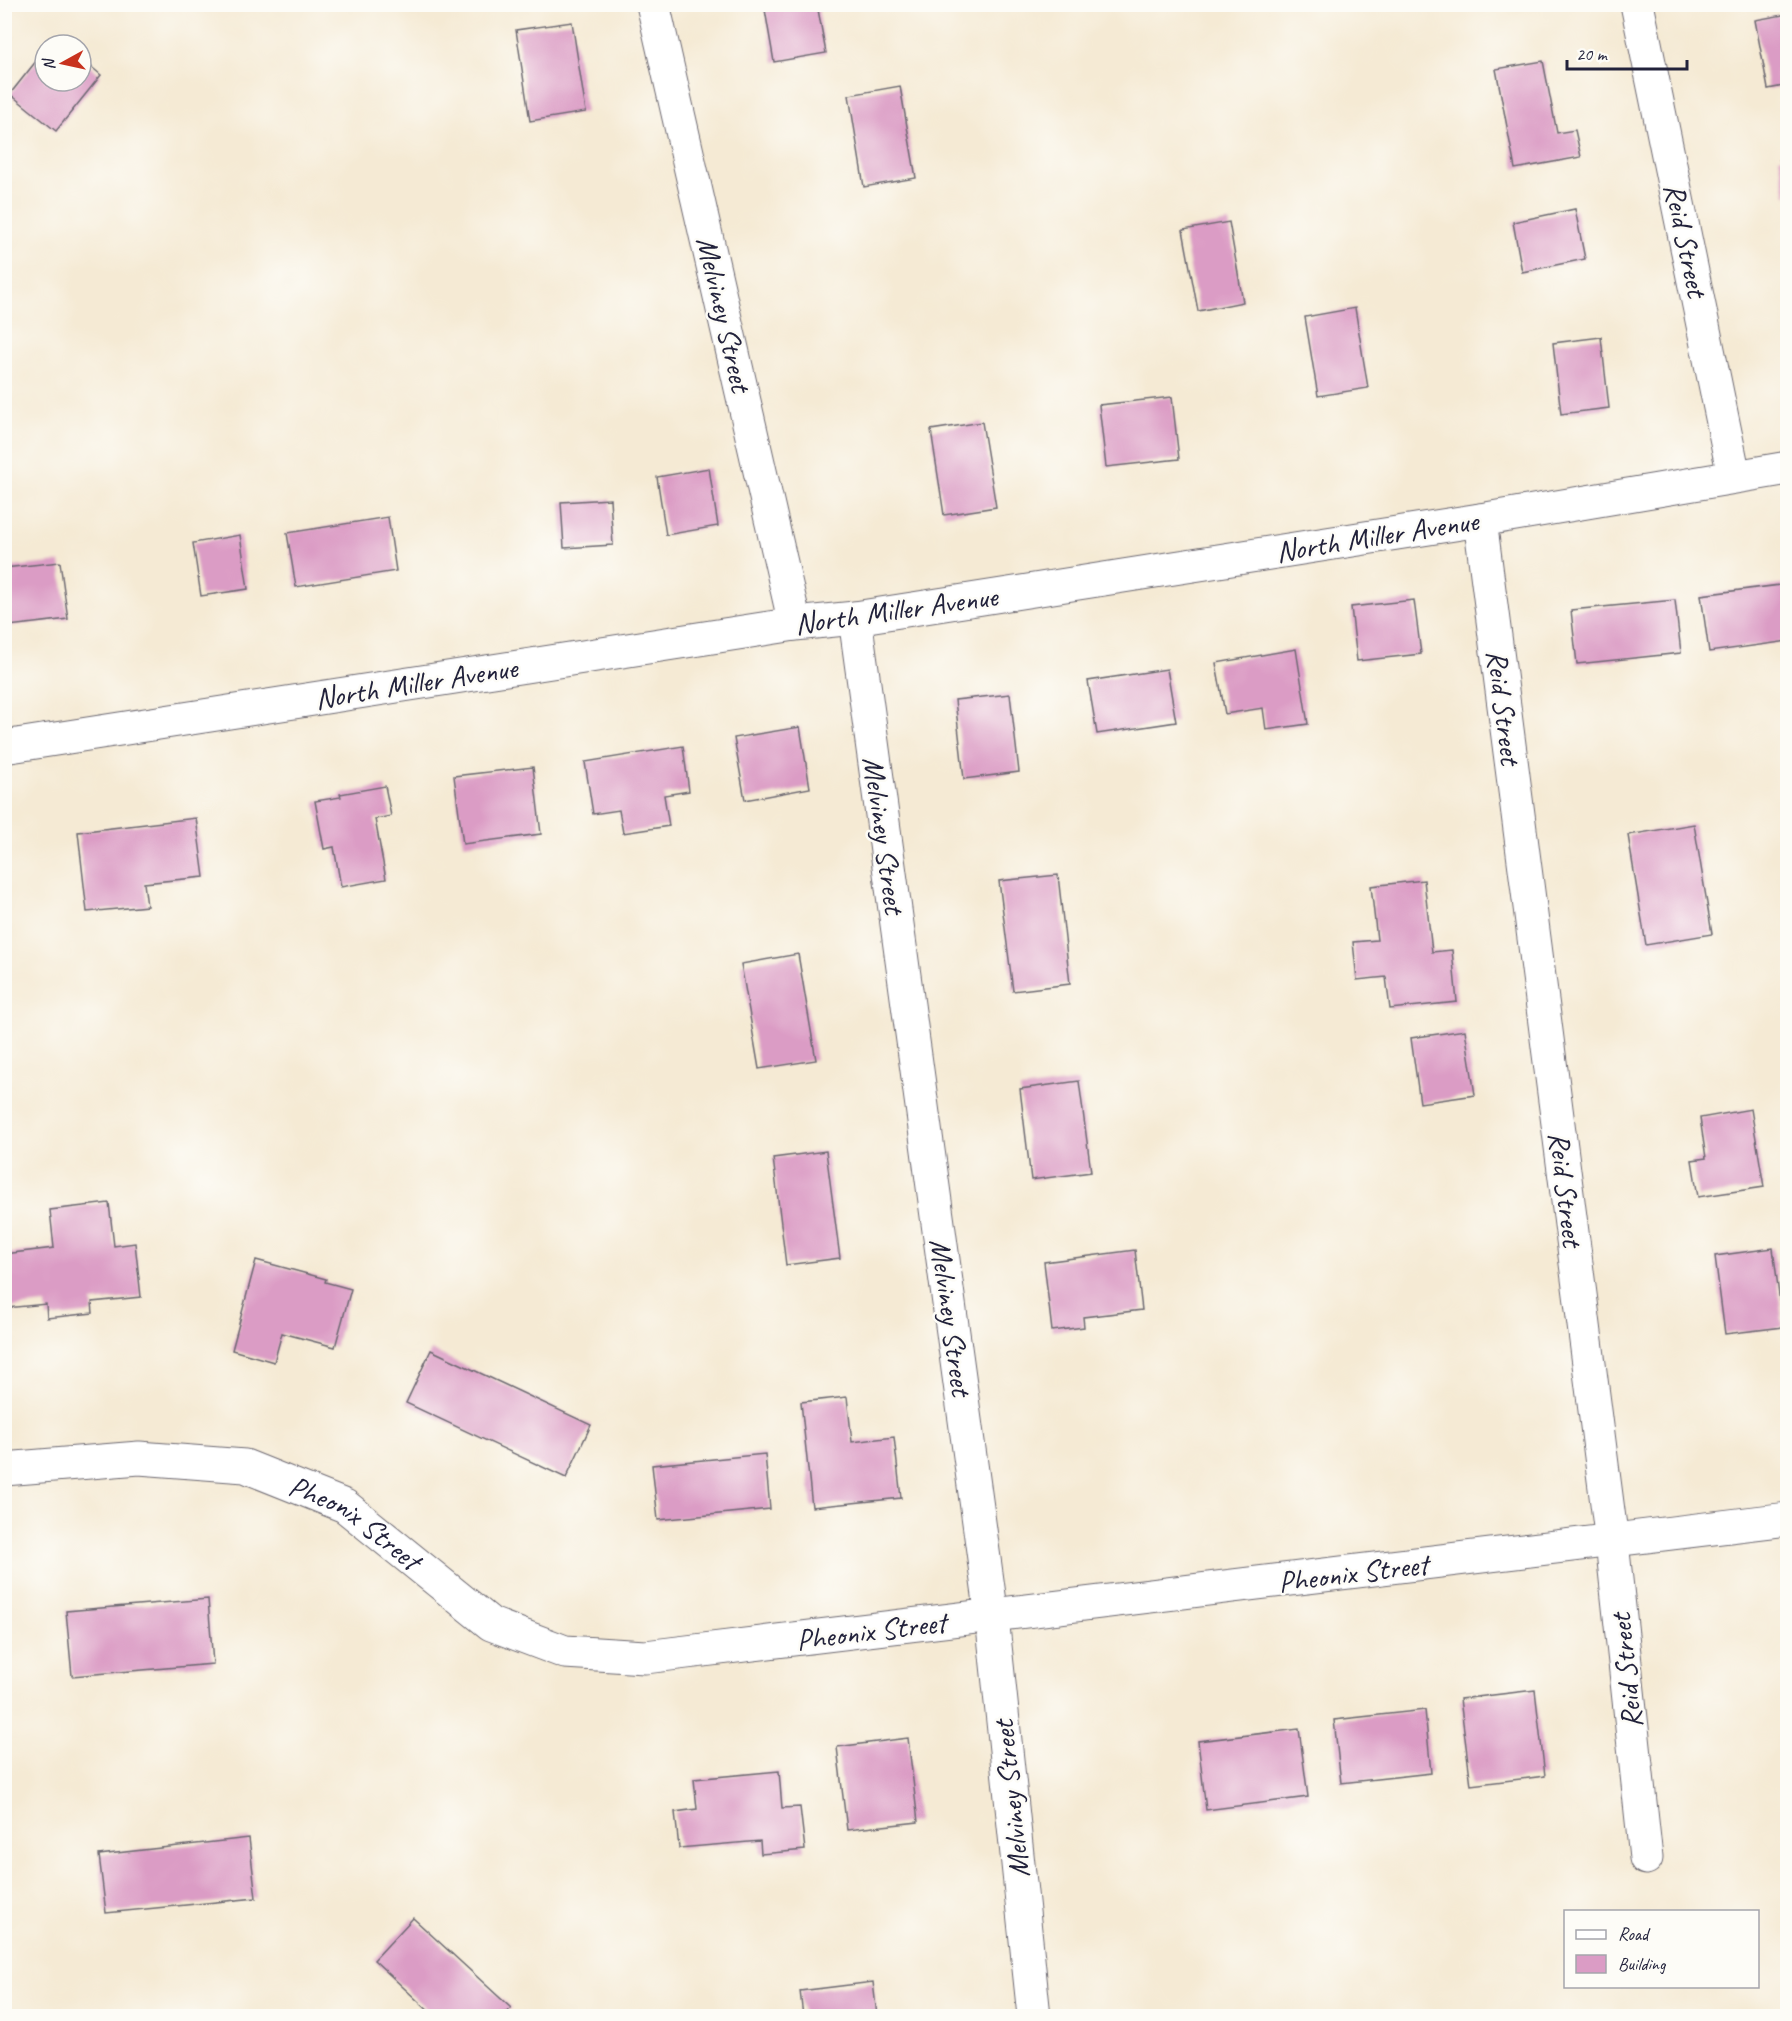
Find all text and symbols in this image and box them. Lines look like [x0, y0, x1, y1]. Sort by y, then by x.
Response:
north arrow [33, 33, 93, 93]
scale bar [1567, 33, 1687, 71]
text: 20 m [1576, 43, 1609, 65]
text: N [38, 56, 60, 71]
street label: Reid Street [1655, 180, 1717, 303]
street label: Melviney Street [688, 233, 761, 398]
street label: North Miller Avenue [1273, 501, 1483, 571]
street label: North Miller Avenue [792, 577, 1002, 643]
street label: North Miller Avenue [312, 648, 522, 718]
street label: Reid Street [1478, 648, 1530, 769]
street label: Melviney Street [854, 754, 914, 919]
street label: Reid Street [1540, 1130, 1592, 1251]
street label: Melviney Street [921, 1236, 981, 1401]
street label: Pheonix Street [283, 1467, 432, 1581]
street label: Pheonix Street [1276, 1544, 1434, 1601]
street label: Pheonix Street [794, 1602, 952, 1659]
street label: Reid Street [1601, 1609, 1651, 1730]
street label: Melviney Street [984, 1716, 1038, 1879]
legend [1564, 1910, 1759, 1988]
text: Road [1618, 1923, 1651, 1945]
text: Building [1618, 1953, 1667, 1975]

